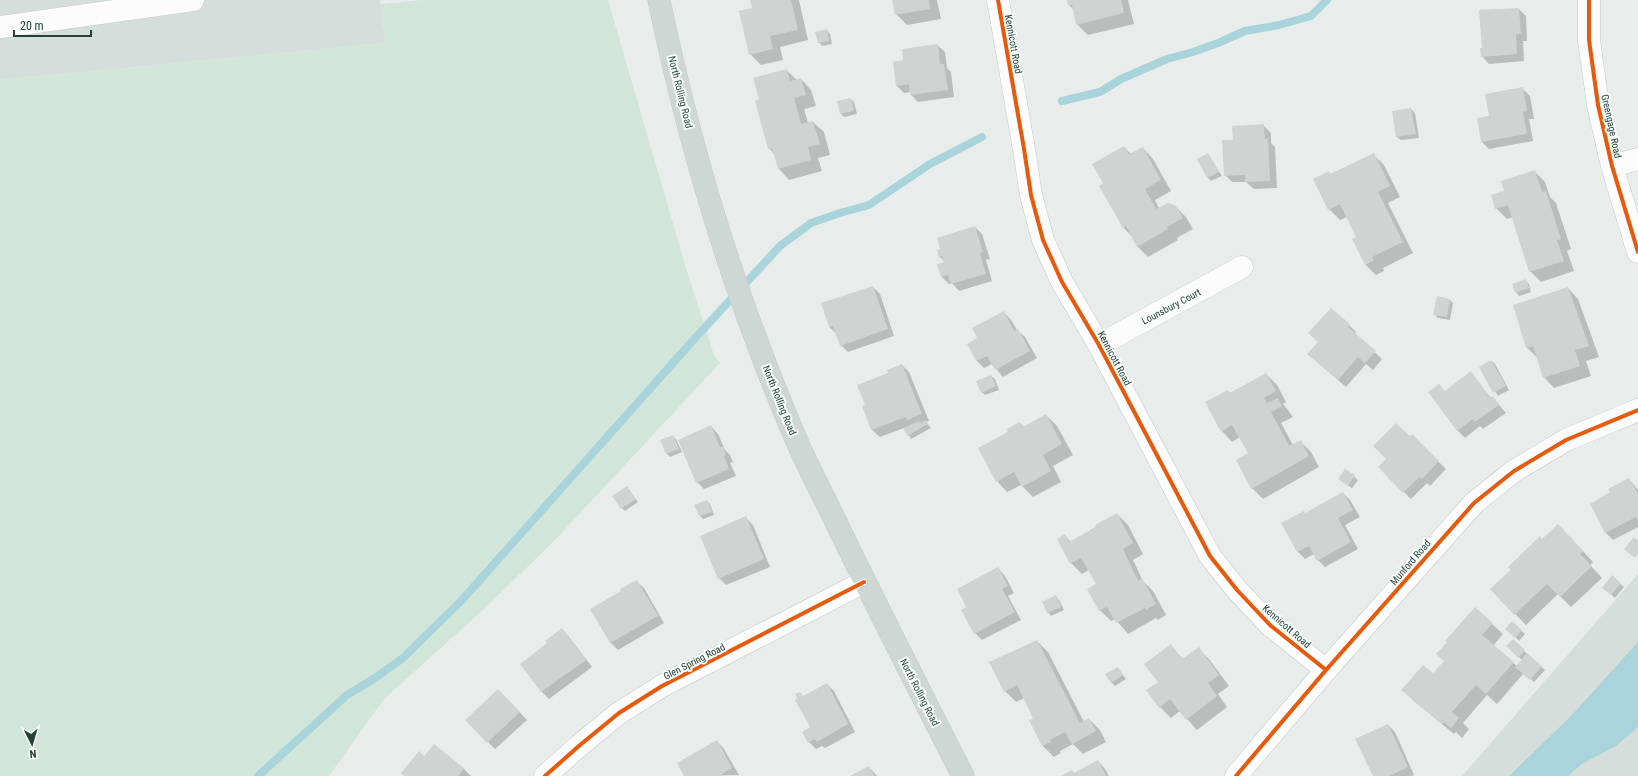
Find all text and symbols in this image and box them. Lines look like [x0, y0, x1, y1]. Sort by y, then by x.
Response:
scale bar [14, 12, 91, 38]
street label: Kennicott Road [1003, 14, 1024, 75]
text: 20 m [20, 19, 44, 33]
street label: North Rolling Road [666, 55, 695, 129]
street label: Greengage Road [1599, 93, 1624, 159]
street label: Lounsbury Court [1140, 286, 1203, 327]
street label: Kennicott Road [1096, 329, 1133, 387]
street label: North Rolling Road [761, 364, 799, 437]
street label: Munford Road [1388, 538, 1433, 587]
street label: Kennicott Road [1260, 603, 1313, 650]
street label: Glen Spring Road [662, 641, 727, 682]
street label: North Rolling Road [898, 657, 941, 728]
north arrow [12, 724, 52, 764]
text: N [29, 747, 37, 760]

